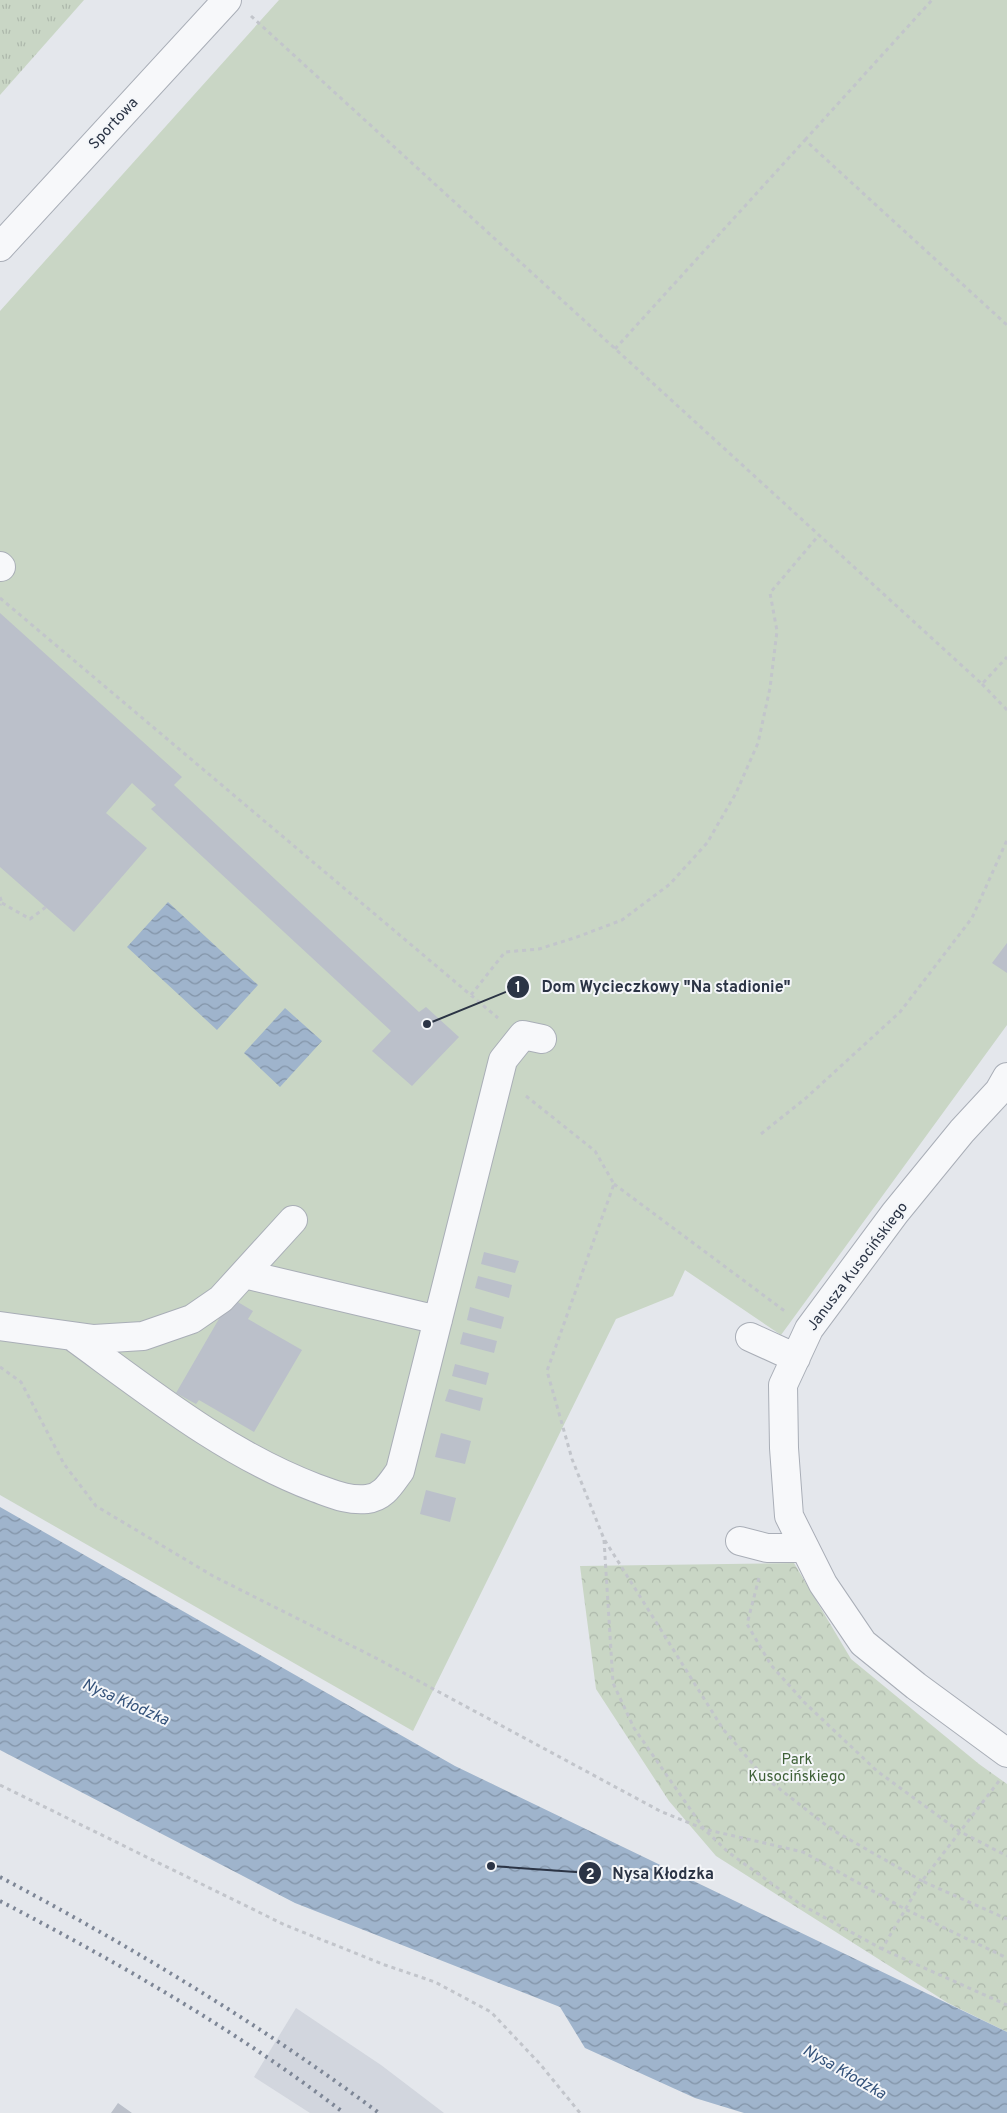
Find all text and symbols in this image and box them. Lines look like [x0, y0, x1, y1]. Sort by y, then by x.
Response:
street label: Sportowa [85, 94, 143, 154]
callout: Dom Wycieczkowy "Na stadionie" [506, 971, 800, 1002]
text: Dom Wycieczkowy "Na stadionie" [541, 978, 791, 998]
text: 1 [515, 979, 521, 998]
street label: Janusza Kusocińskiego [804, 1199, 913, 1335]
water label: Nysa Kłodzka [79, 1675, 172, 1731]
park label: Park Kusocińskiego [748, 1751, 846, 1787]
callout: Nysa Kłodzka [577, 1858, 724, 1889]
text: Nysa Kłodzka [612, 1865, 714, 1885]
text: 2 [585, 1866, 595, 1885]
water label: Nysa Kłodzka [799, 2041, 890, 2105]

